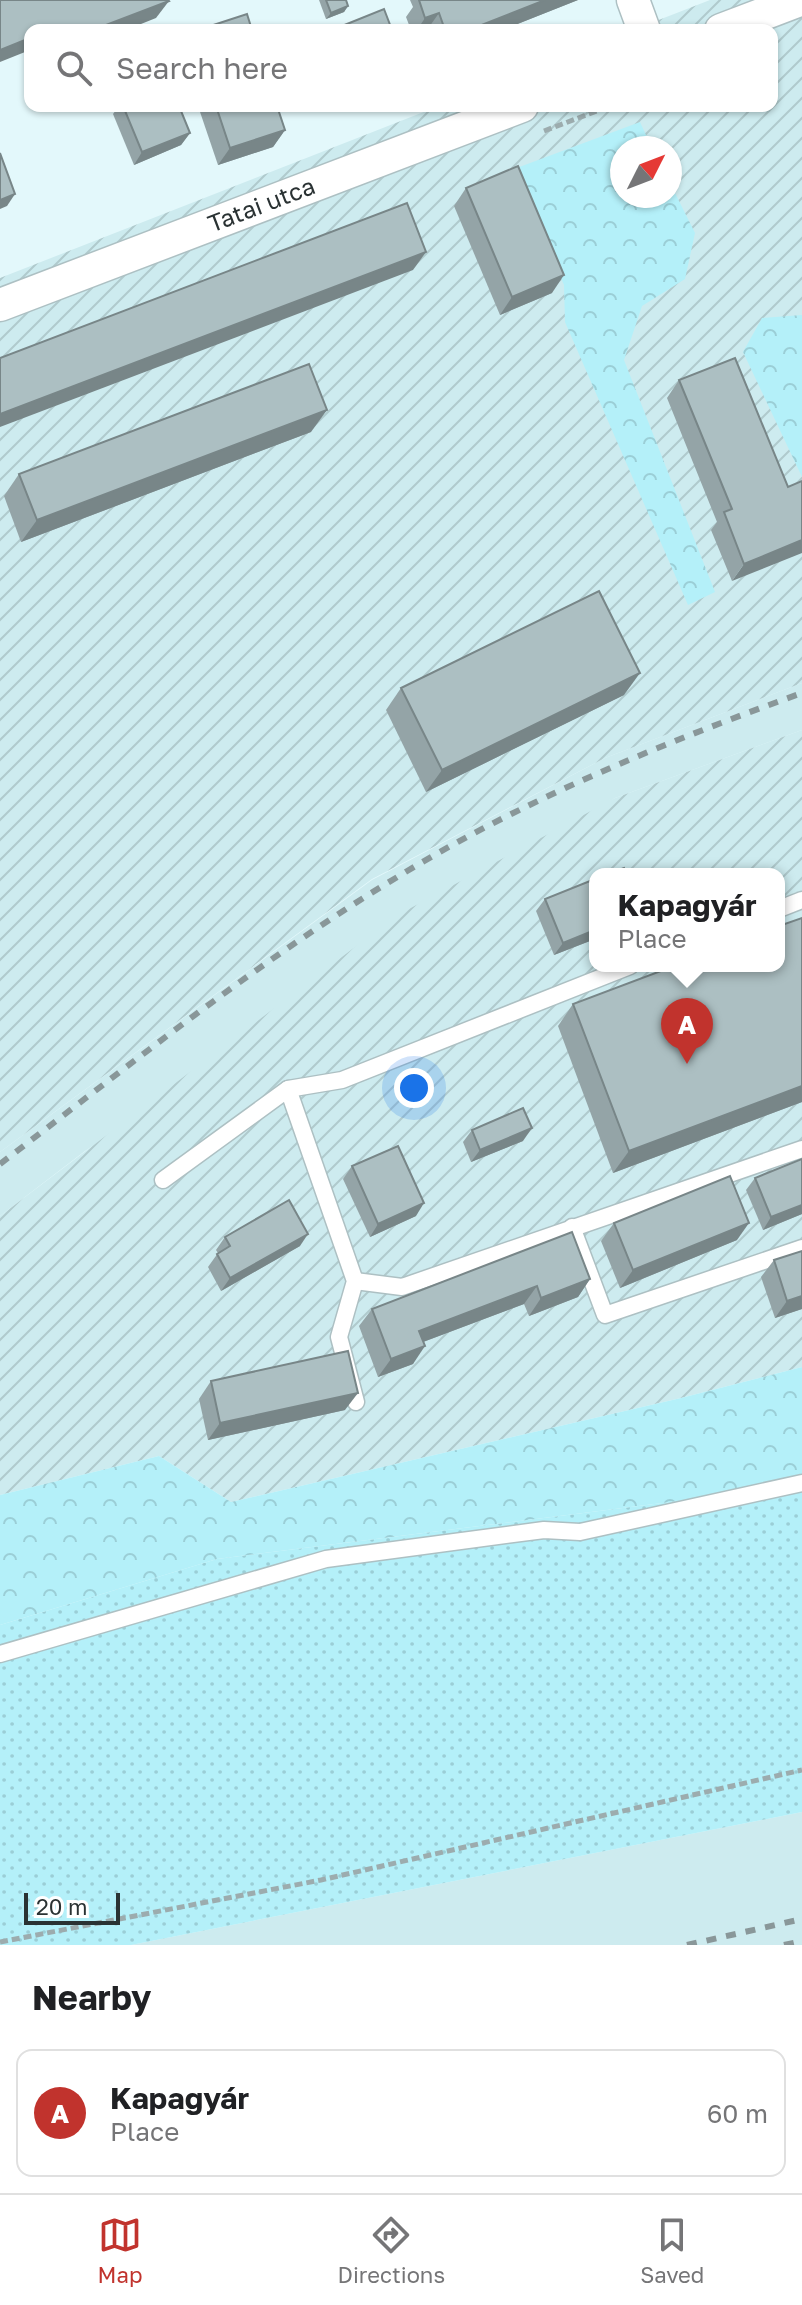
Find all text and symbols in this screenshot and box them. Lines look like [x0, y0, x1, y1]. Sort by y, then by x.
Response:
search box [24, 24, 778, 112]
icon: search [52, 46, 96, 90]
text: Search here [116, 50, 288, 86]
north arrow [610, 136, 682, 208]
street label: Tatai utca [203, 170, 319, 237]
popup [589, 868, 785, 972]
text: Kapagyár [617, 887, 757, 923]
text: Place [617, 923, 687, 954]
pin: A [661, 998, 713, 1064]
your location [394, 1068, 434, 1108]
scale bar [24, 1889, 120, 1925]
text: 20 m [36, 1893, 87, 1920]
text: Nearby [32, 1977, 152, 2017]
text: Kapagyár [110, 2080, 249, 2116]
text: A [51, 2098, 69, 2129]
text: 60 m [707, 2098, 768, 2129]
text: Place [110, 2116, 179, 2147]
tab: Map [98, 2213, 142, 2288]
tab: Directions [338, 2213, 445, 2288]
tab: Saved [640, 2213, 704, 2288]

